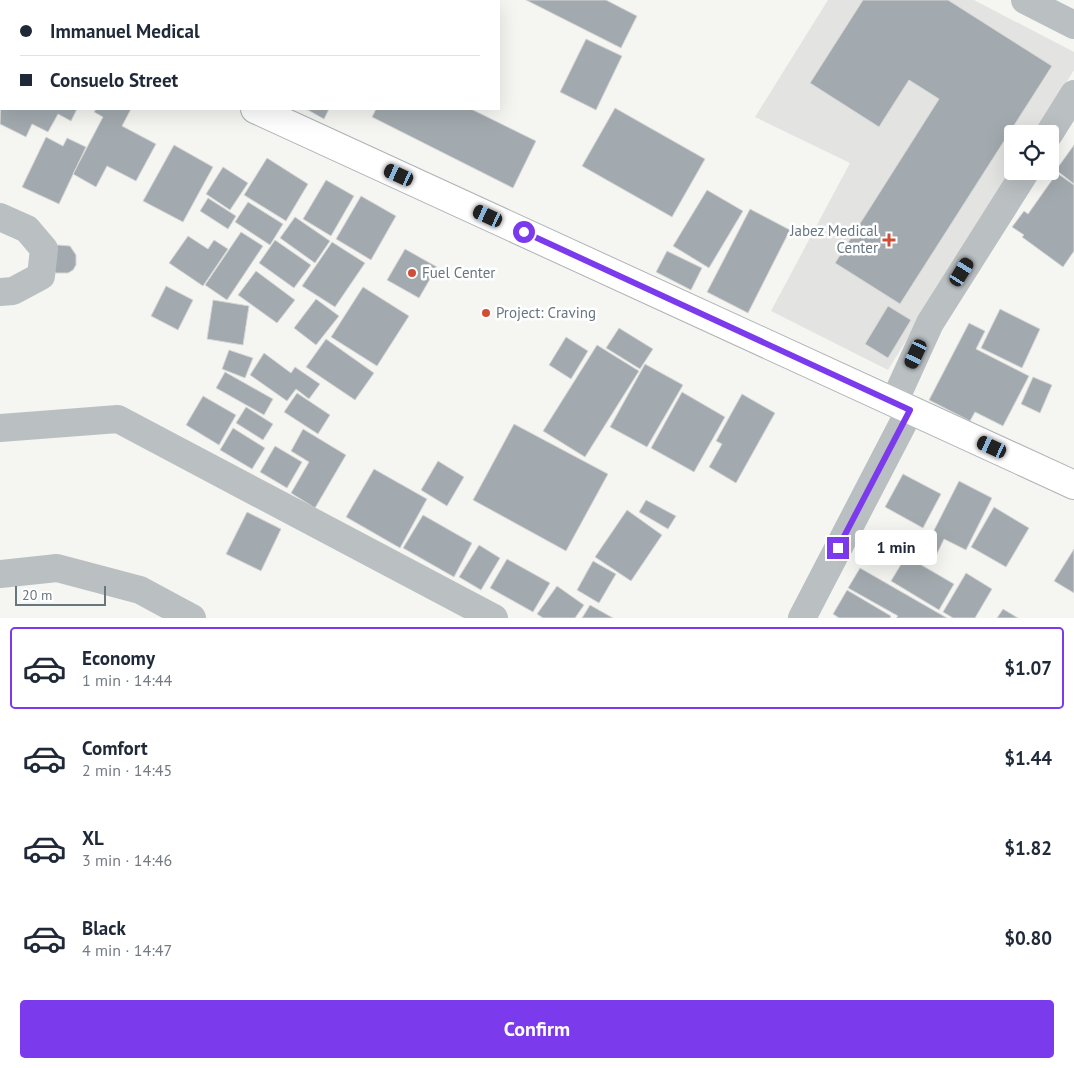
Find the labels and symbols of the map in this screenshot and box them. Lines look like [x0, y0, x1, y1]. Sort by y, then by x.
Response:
car [382, 162, 415, 188]
car [471, 203, 504, 229]
route start [513, 221, 535, 243]
place label: Jabez Medical Center [789, 221, 879, 257]
marker: Jabez Medical Center [882, 233, 896, 247]
car [947, 255, 976, 289]
place label: Fuel Center [422, 263, 495, 282]
marker: Fuel Center [406, 267, 418, 279]
place label: Project: Craving [496, 303, 596, 322]
marker: Project: Craving [480, 307, 492, 319]
car [902, 337, 929, 371]
car [975, 434, 1008, 460]
callout: 1 min [856, 530, 938, 566]
route end [827, 537, 849, 559]
scale bar [15, 583, 106, 606]

